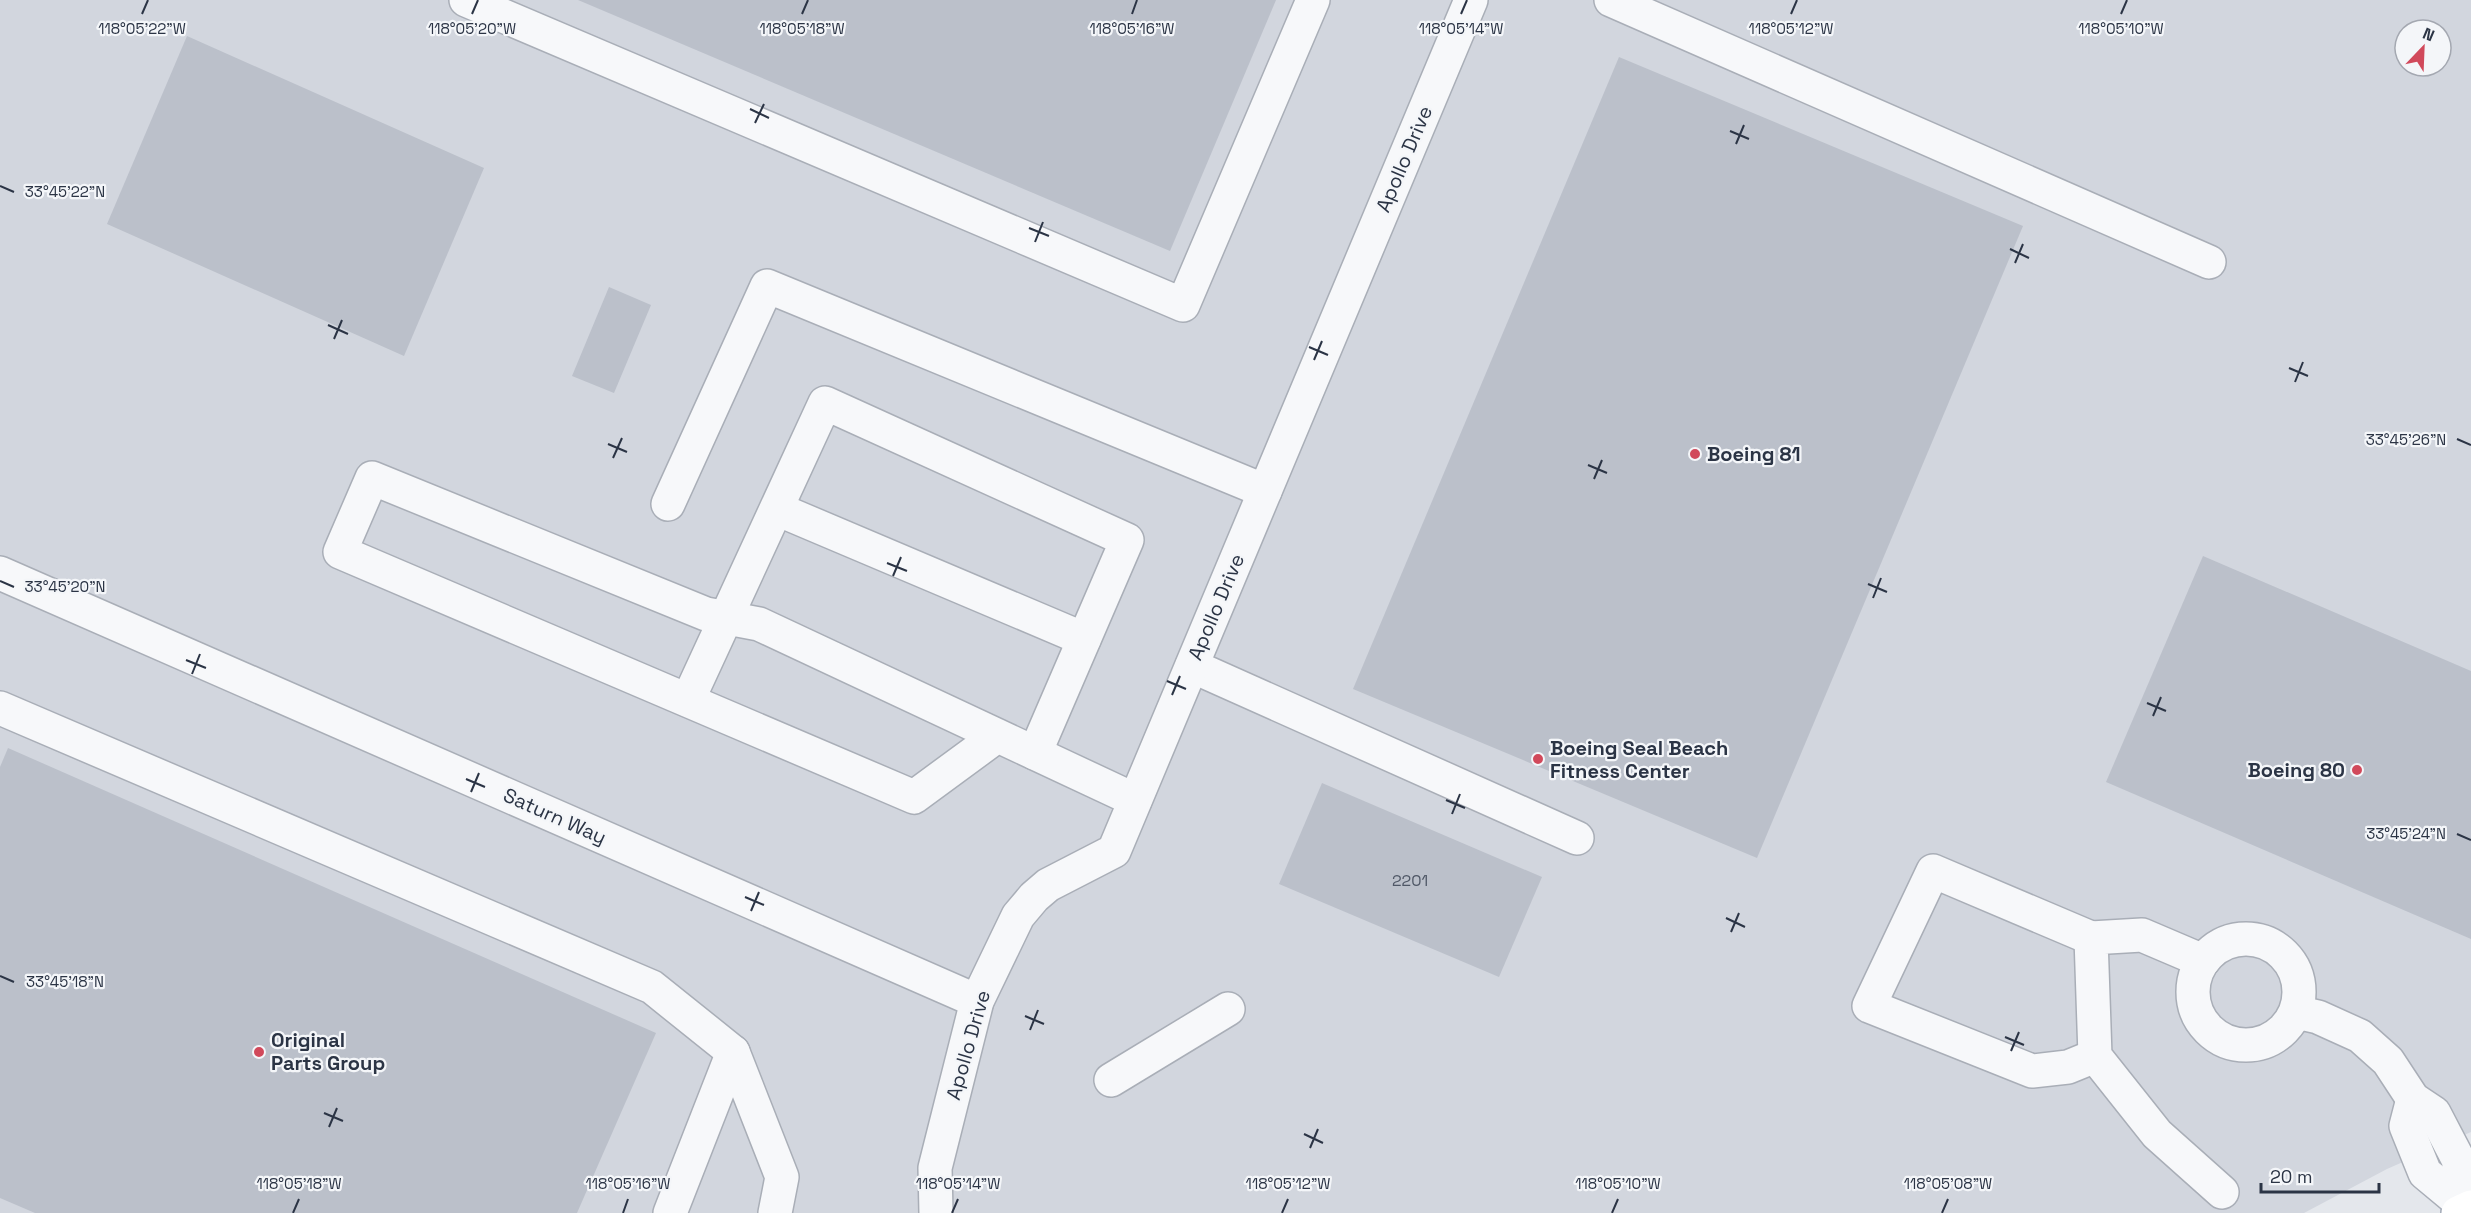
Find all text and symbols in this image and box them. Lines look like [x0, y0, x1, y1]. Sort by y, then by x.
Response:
north arrow [2393, 18, 2453, 78]
text: 118°05'22"W [98, 19, 186, 38]
text: 118°05'20"W [428, 19, 516, 38]
text: 118°05'18"W [759, 19, 845, 38]
text: 118°05'16"W [1090, 19, 1174, 38]
text: 118°05'14"W [1419, 19, 1503, 38]
text: 118°05'12"W [1749, 19, 1833, 38]
text: 118°05'10"W [2078, 19, 2164, 38]
text: N [2420, 23, 2438, 46]
street label: Apollo Drive [1370, 102, 1438, 216]
text: 33°45'22"N [25, 182, 105, 201]
text: 33°45'26"N [2366, 430, 2446, 449]
place label: Boeing 81 [1707, 441, 1801, 467]
marker: Boeing 81 [1688, 447, 1702, 461]
street label: Apollo Drive [1182, 550, 1250, 664]
text: 33°45'20"N [25, 577, 105, 596]
place label: Boeing Seal Beach Fitness Center [1550, 735, 1728, 784]
marker: Boeing Seal Beach Fitness Center [1531, 752, 1545, 766]
place label: Boeing 80 [2248, 757, 2345, 783]
marker: Boeing 80 [2350, 763, 2364, 777]
street label: Saturn Way [499, 782, 611, 850]
text: 33°45'24"N [2366, 824, 2446, 843]
house number: 2201 [1392, 870, 1428, 891]
text: 33°45'18"N [26, 972, 104, 991]
street label: Apollo Drive [940, 987, 996, 1103]
place label: Original Parts Group [271, 1027, 385, 1076]
marker: Original Parts Group [252, 1045, 266, 1059]
scale bar [2261, 1156, 2380, 1194]
text: 20 m [2270, 1165, 2313, 1188]
text: 118°05'18"W [256, 1174, 342, 1193]
text: 118°05'16"W [586, 1174, 670, 1193]
text: 118°05'14"W [916, 1174, 1000, 1193]
text: 118°05'12"W [1246, 1174, 1330, 1193]
text: 118°05'10"W [1575, 1174, 1661, 1193]
text: 118°05'08"W [1904, 1174, 1992, 1193]

